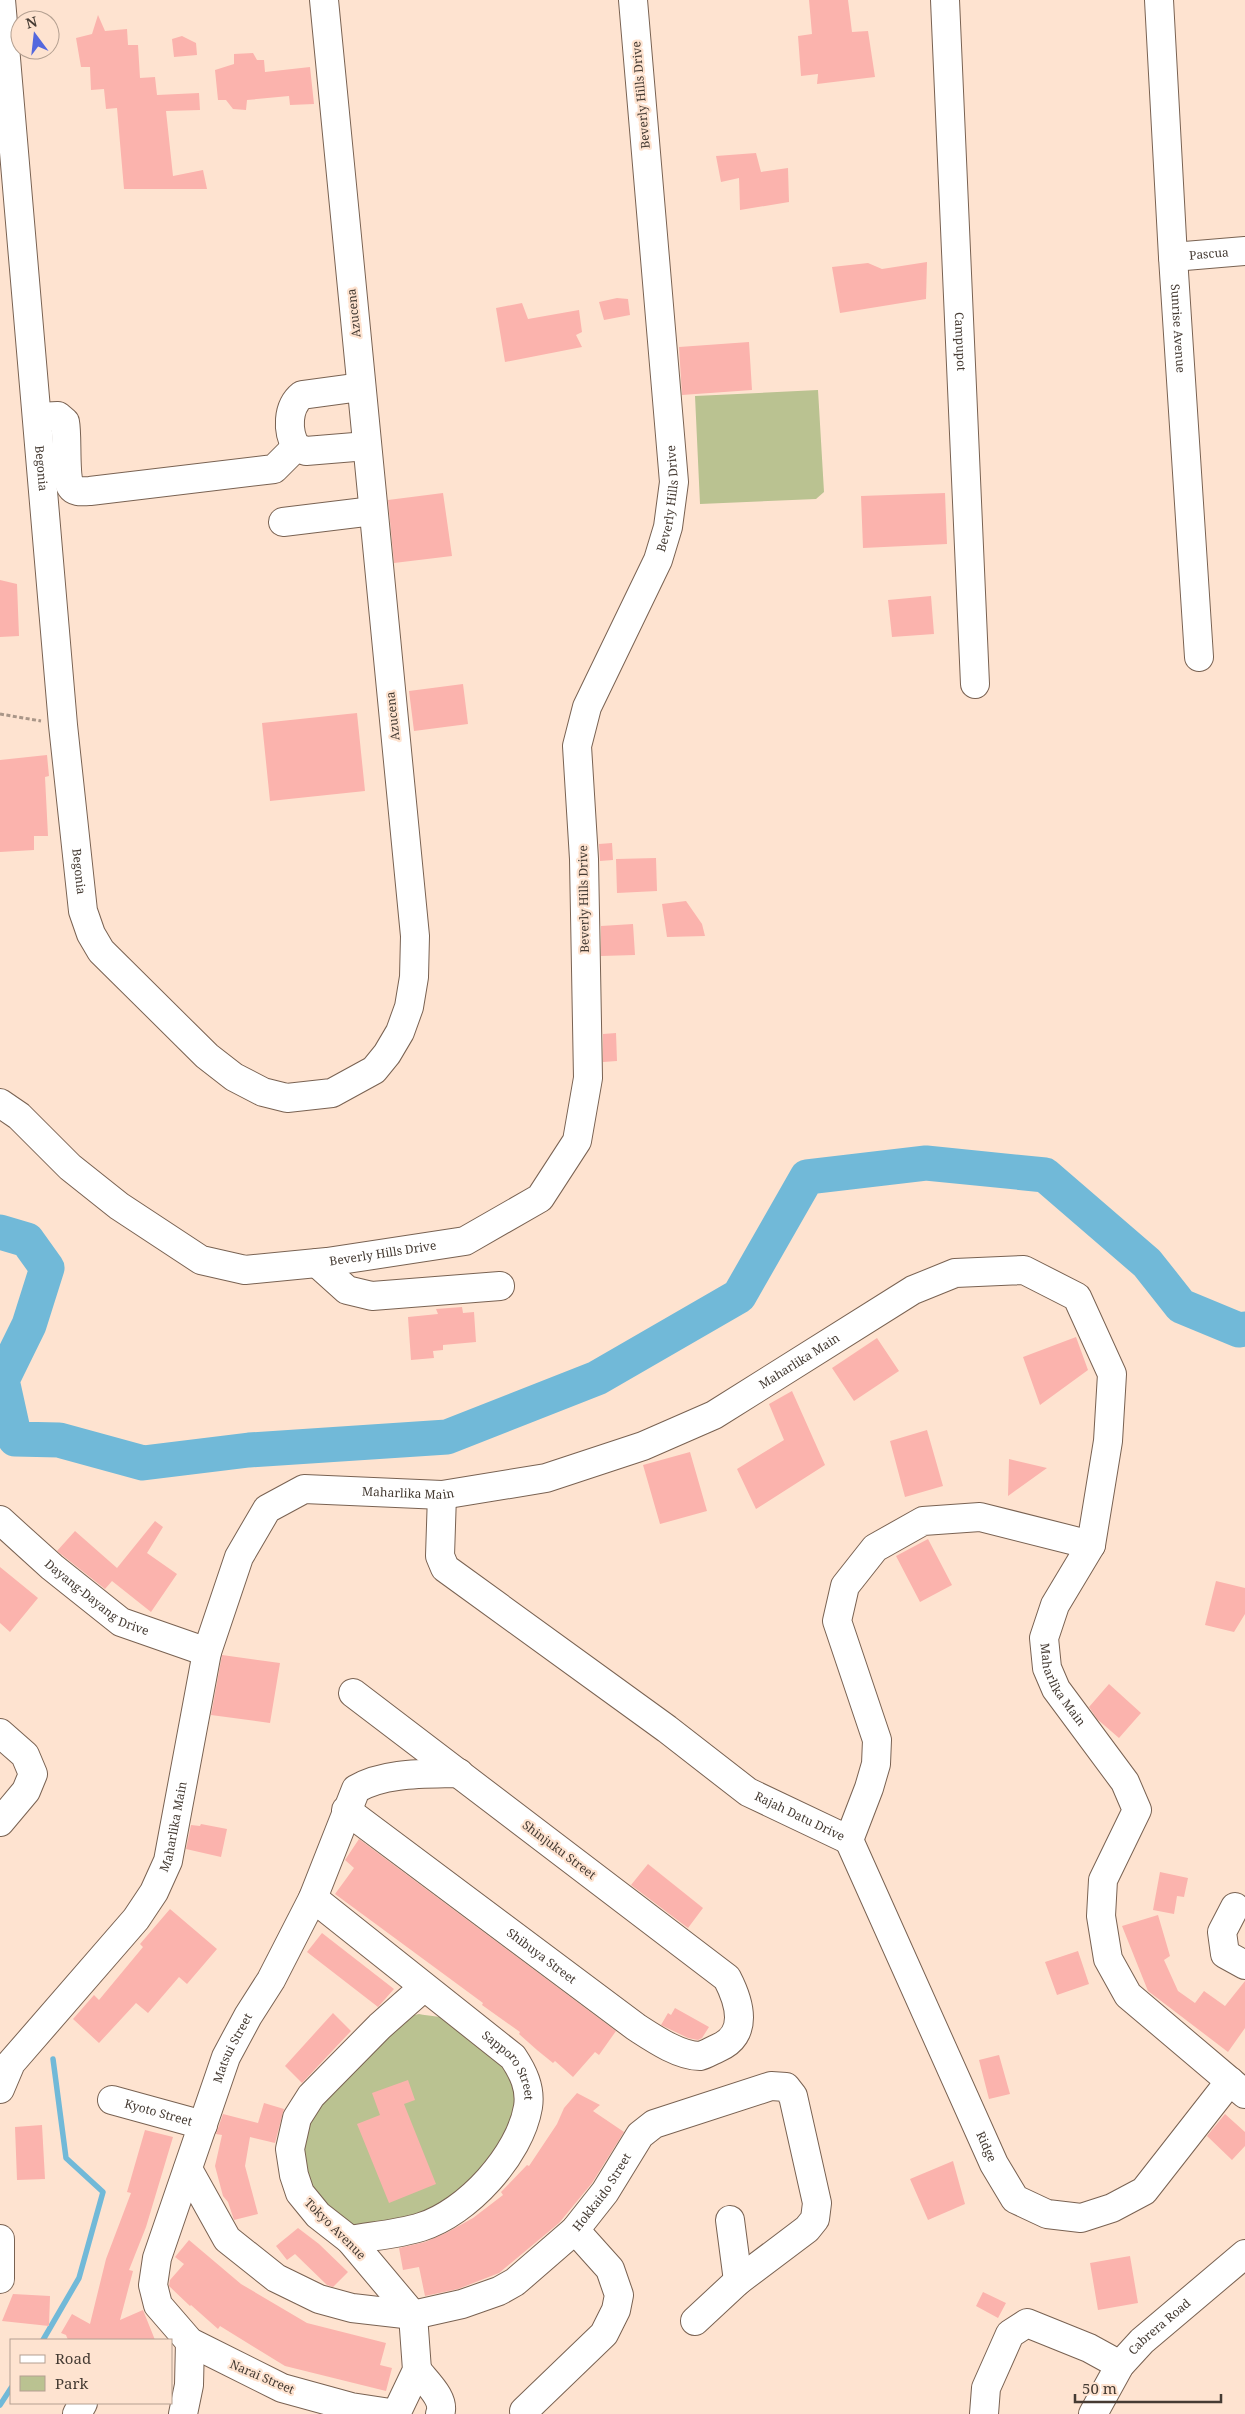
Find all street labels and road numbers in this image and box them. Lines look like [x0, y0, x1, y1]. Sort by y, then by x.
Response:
street label: Beverly Hills Drive [627, 41, 654, 149]
street label: Pascua [1188, 243, 1230, 264]
street label: Sunrise Avenue [1167, 283, 1190, 374]
street label: Azucena [342, 288, 365, 338]
street label: Campupot [951, 312, 970, 372]
street label: Begonia [31, 445, 52, 492]
street label: Beverly Hills Drive [652, 445, 682, 554]
street label: Azucena [381, 691, 404, 741]
street label: Beverly Hills Drive [574, 845, 593, 953]
street label: Begonia [68, 848, 90, 895]
street label: Beverly Hills Drive [328, 1236, 437, 1270]
street label: Maharlika Main [756, 1329, 843, 1393]
street label: Maharlika Main [362, 1483, 455, 1503]
street label: Dayang-Dayang Drive [41, 1555, 151, 1639]
street label: Maharlika Main [1037, 1642, 1090, 1730]
street label: Maharlika Main [155, 1780, 191, 1875]
street label: Rajah Datu Drive [752, 1787, 848, 1845]
street label: Shinjuku Street [519, 1816, 600, 1883]
street label: Shibuya Street [503, 1924, 580, 1988]
street label: Matsui Street [209, 2010, 256, 2085]
street label: Sapporo Street [479, 2027, 538, 2100]
street label: Kyoto Street [123, 2095, 194, 2130]
street label: Ridge [972, 2128, 1001, 2165]
street label: Hokkaido Street [568, 2150, 635, 2235]
street label: Tokyo Avenue [301, 2194, 370, 2263]
street label: Cabrera Road [1124, 2294, 1195, 2359]
street label: Narai Street [227, 2355, 297, 2398]

